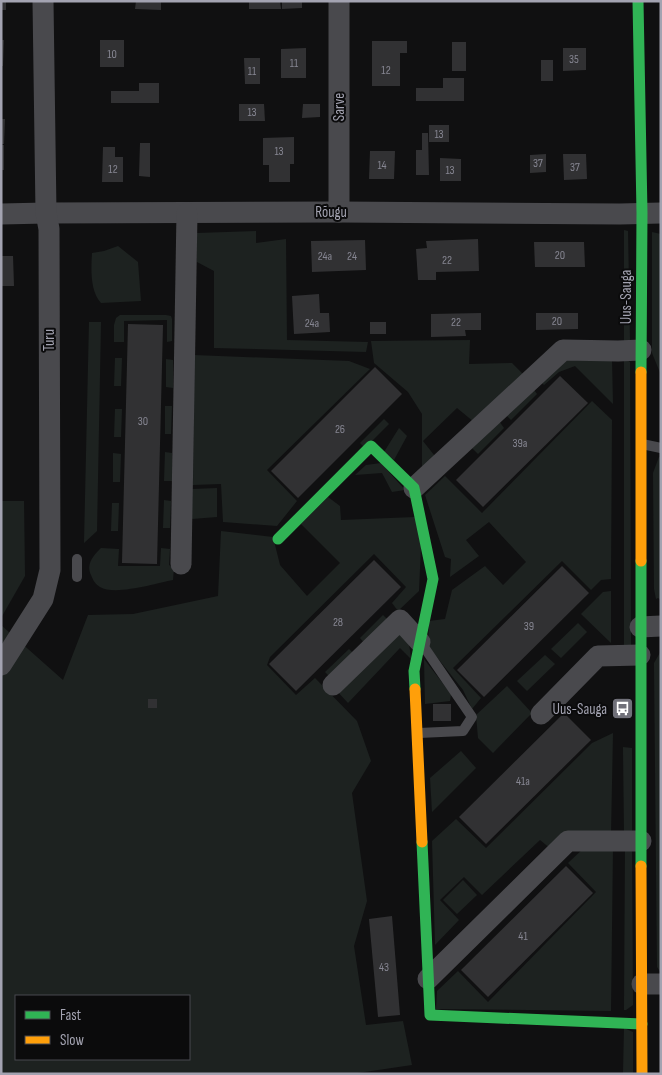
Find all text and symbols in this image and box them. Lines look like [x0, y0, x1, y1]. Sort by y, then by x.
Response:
house number: 10 [107, 47, 117, 62]
house number: 35 [569, 52, 579, 67]
house number: 11 [290, 56, 299, 71]
house number: 12 [381, 63, 391, 78]
house number: 11 [248, 64, 257, 79]
street label: Sarve [330, 93, 349, 121]
house number: 13 [247, 105, 257, 120]
house number: 13 [434, 127, 444, 142]
house number: 13 [274, 144, 284, 159]
house number: 37 [533, 156, 543, 171]
house number: 14 [377, 158, 387, 173]
house number: 37 [570, 160, 580, 175]
house number: 12 [108, 162, 118, 177]
house number: 13 [445, 163, 455, 178]
street label: Rõugu [315, 203, 347, 222]
house number: 20 [555, 248, 565, 263]
house number: 24a [318, 249, 333, 264]
house number: 24 [347, 249, 357, 264]
house number: 22 [442, 253, 452, 268]
street label: Uus-Sauga [617, 270, 636, 324]
house number: 20 [552, 314, 562, 329]
house number: 22 [451, 315, 461, 330]
house number: 24a [305, 316, 320, 331]
street label: Turu [40, 329, 59, 351]
house number: 30 [138, 414, 148, 429]
house number: 26 [335, 422, 345, 437]
house number: 39a [513, 436, 528, 451]
house number: 28 [333, 615, 343, 630]
house number: 39 [524, 619, 534, 634]
bus stop icon: Uus-Sauga [611, 697, 635, 721]
place label: Uus-Sauga [553, 700, 607, 719]
house number: 41a [516, 774, 530, 789]
house number: 41 [518, 929, 528, 944]
house number: 43 [379, 960, 389, 975]
legend [15, 995, 190, 1060]
text: Fast [60, 1006, 82, 1025]
text: Slow [60, 1031, 84, 1050]

